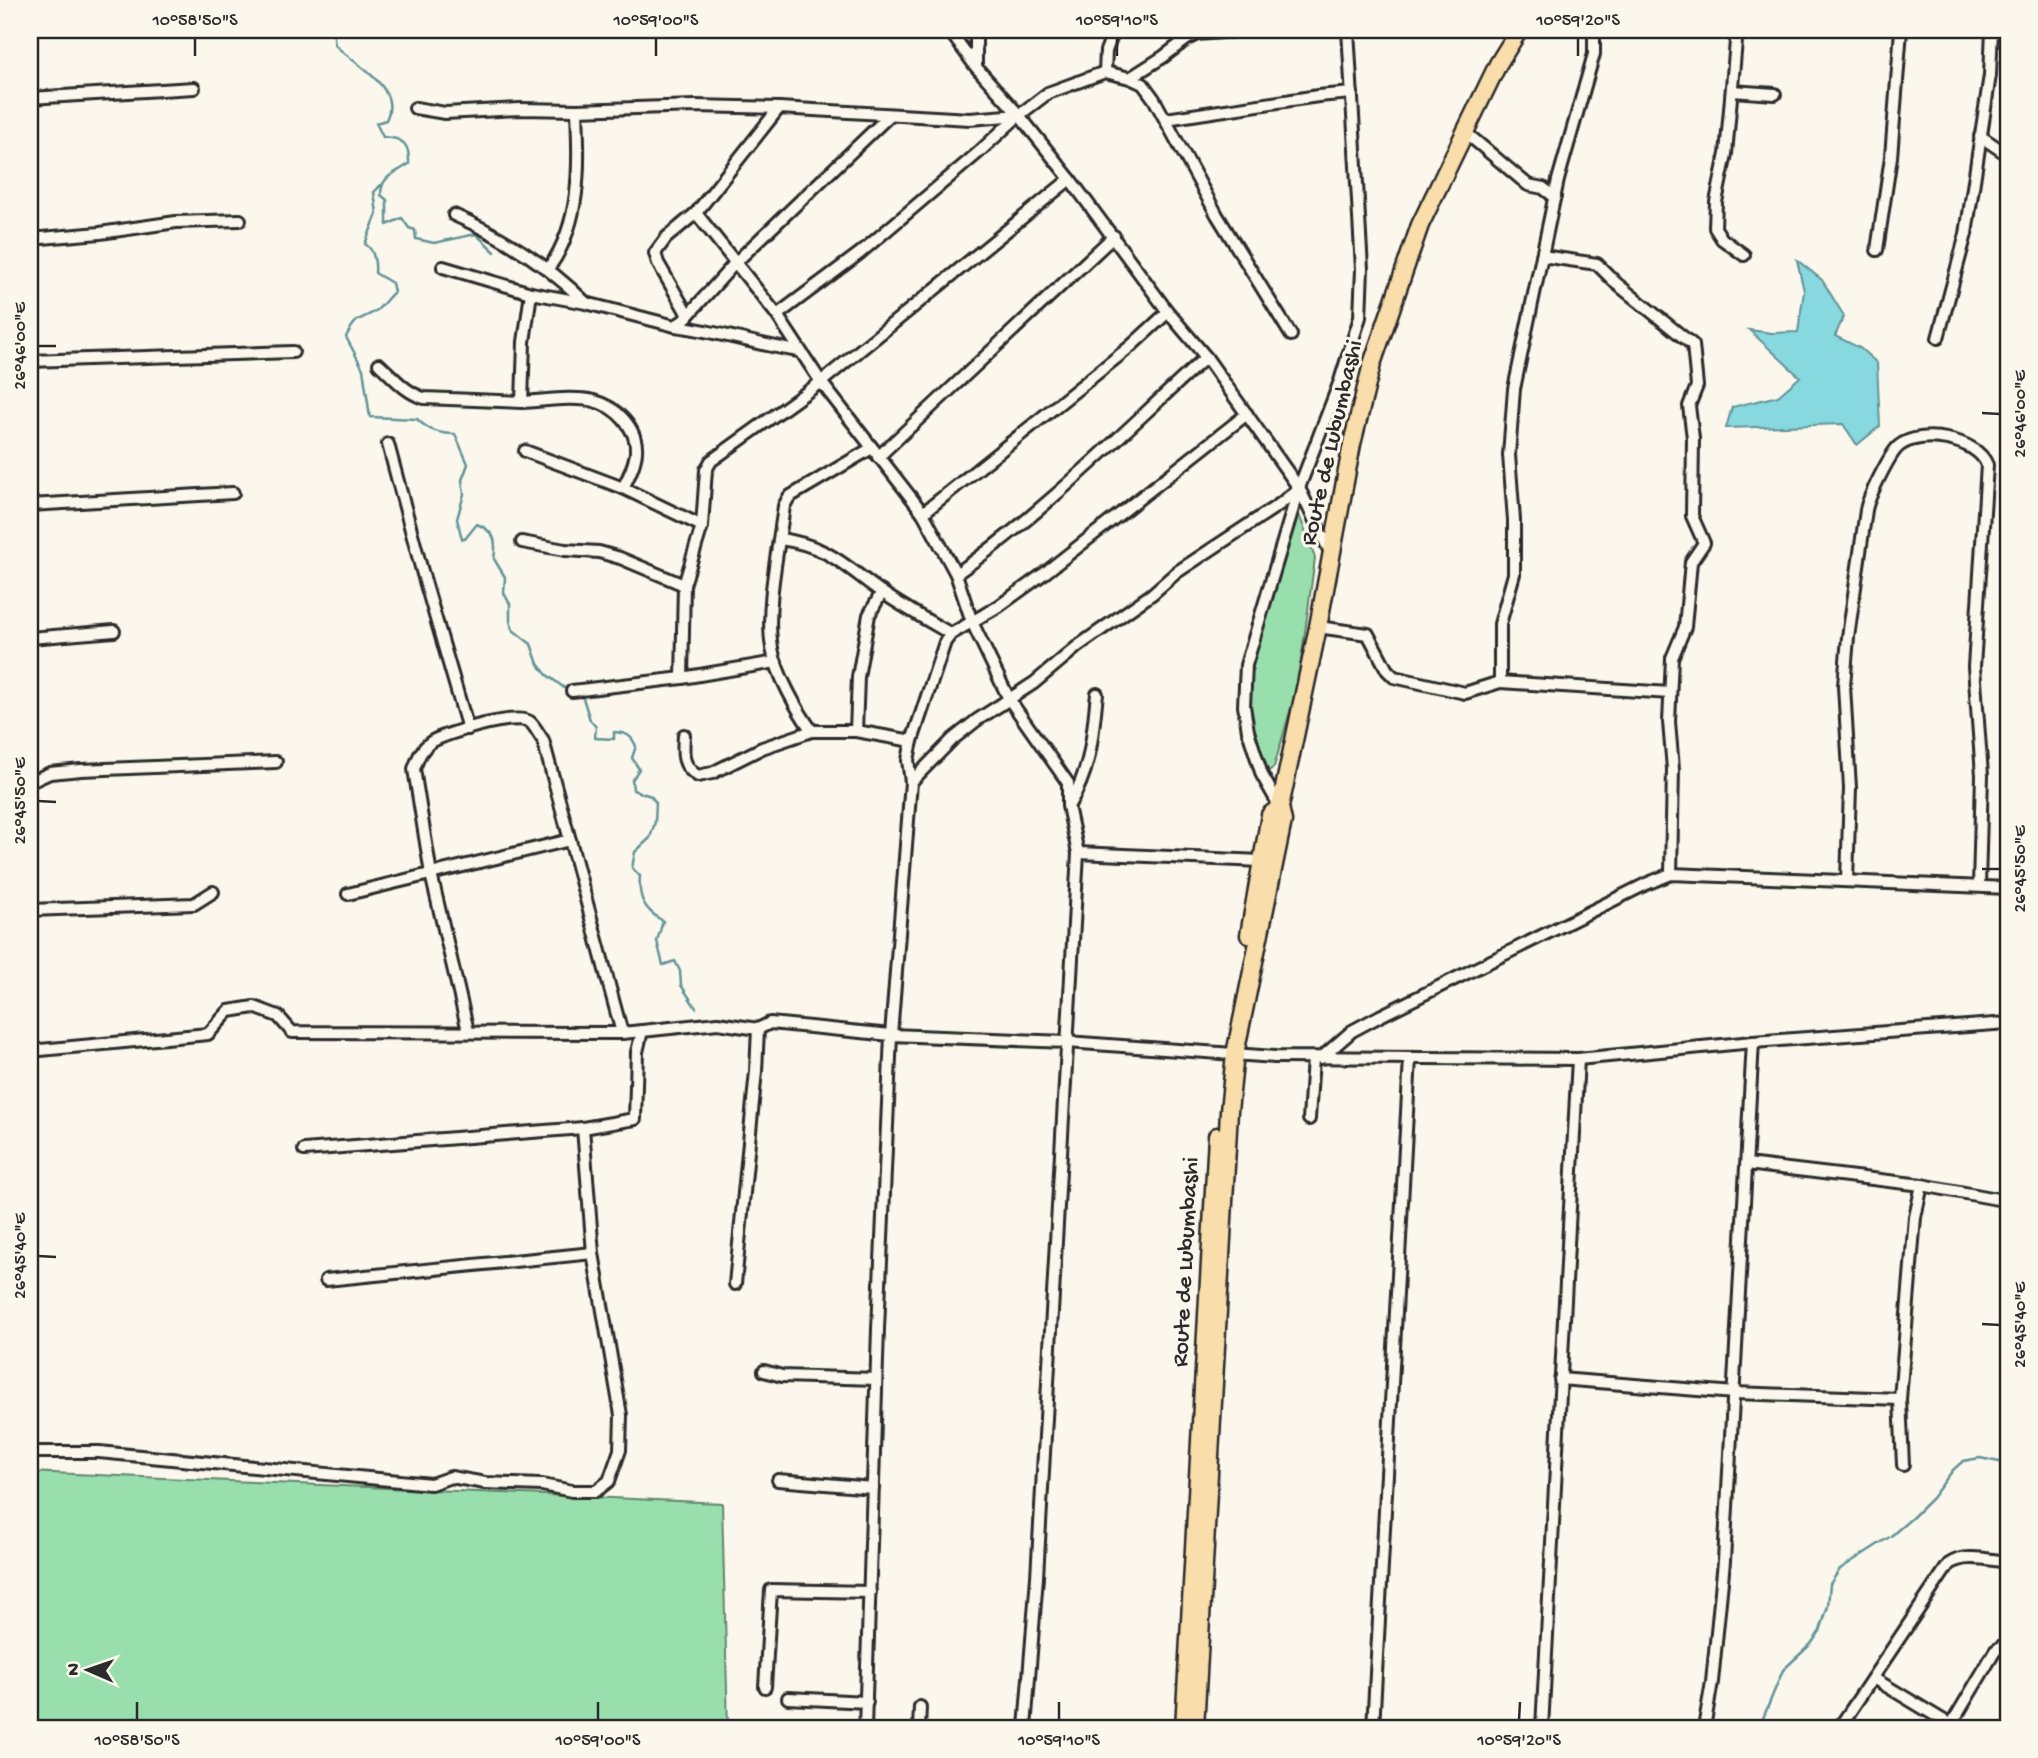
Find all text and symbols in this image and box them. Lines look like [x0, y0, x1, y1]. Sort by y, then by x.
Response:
text: 10°58'50"S [152, 11, 238, 32]
text: 10°59'00"S [613, 11, 699, 32]
text: 10°59'10"S [1075, 11, 1159, 32]
text: 10°59'20"S [1535, 11, 1620, 32]
text: 26°46'00"E [11, 302, 32, 390]
street label: Route de Lubumbashi [1295, 337, 1371, 549]
text: 26°46'00"E [2011, 370, 2032, 458]
text: 26°45'50"E [11, 757, 32, 844]
text: 26°45'50"E [2011, 825, 2032, 912]
street label: Route de Lubumbashi [1167, 1156, 1207, 1368]
text: 26°45'40"E [11, 1212, 32, 1299]
text: 26°45'40"E [2011, 1281, 2032, 1368]
north arrow [52, 1636, 122, 1706]
text: N [63, 1663, 86, 1676]
text: 10°58'50"S [94, 1731, 180, 1752]
text: 10°59'00"S [555, 1731, 641, 1752]
text: 10°59'10"S [1017, 1731, 1101, 1752]
text: 10°59'20"S [1476, 1731, 1561, 1752]

